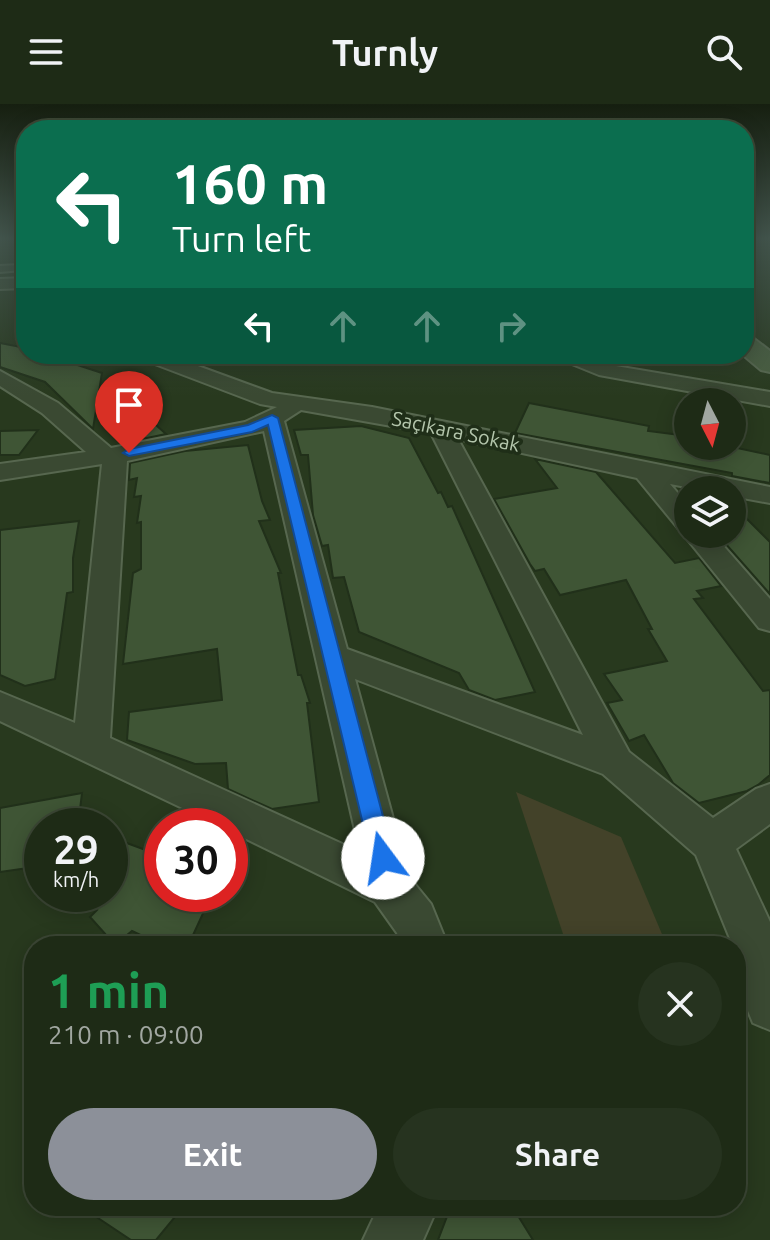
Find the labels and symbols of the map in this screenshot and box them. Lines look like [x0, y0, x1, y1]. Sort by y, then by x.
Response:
pin [95, 371, 163, 453]
north arrow [674, 388, 746, 460]
street label: Saçıkara Sokak [390, 406, 522, 456]
speed limit sign: 30 [144, 808, 248, 912]
position arrow [341, 816, 425, 900]

